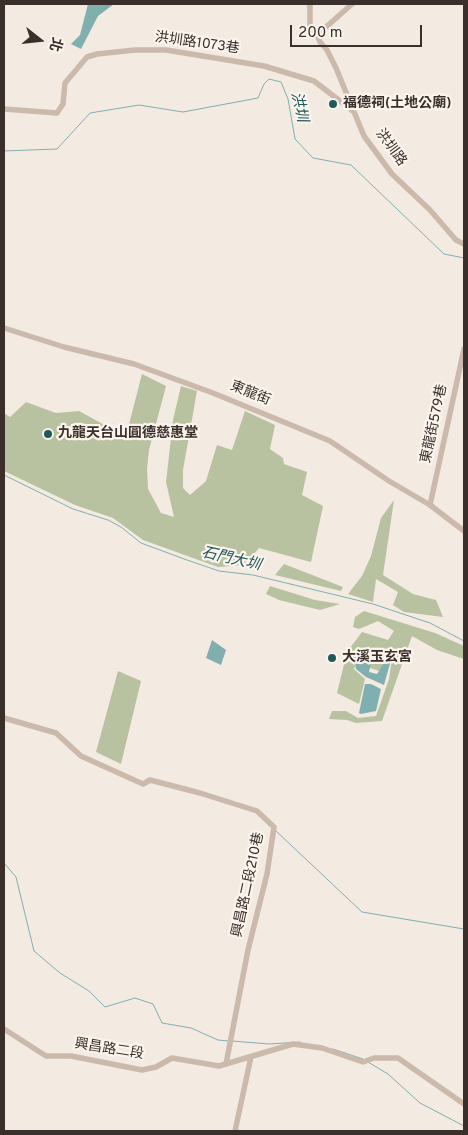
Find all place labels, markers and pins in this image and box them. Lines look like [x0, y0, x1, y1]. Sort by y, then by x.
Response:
place label: 福德祠(土地公廟) [343, 96, 451, 112]
marker: 福德祠(土地公廟) [327, 98, 339, 110]
place label: 九龍天台山圓德慈惠堂 [58, 426, 198, 442]
marker: 九龍天台山圓德慈惠堂 [42, 428, 54, 440]
place label: 大溪玉玄宮 [342, 650, 412, 666]
marker: 大溪玉玄宮 [326, 652, 338, 664]

